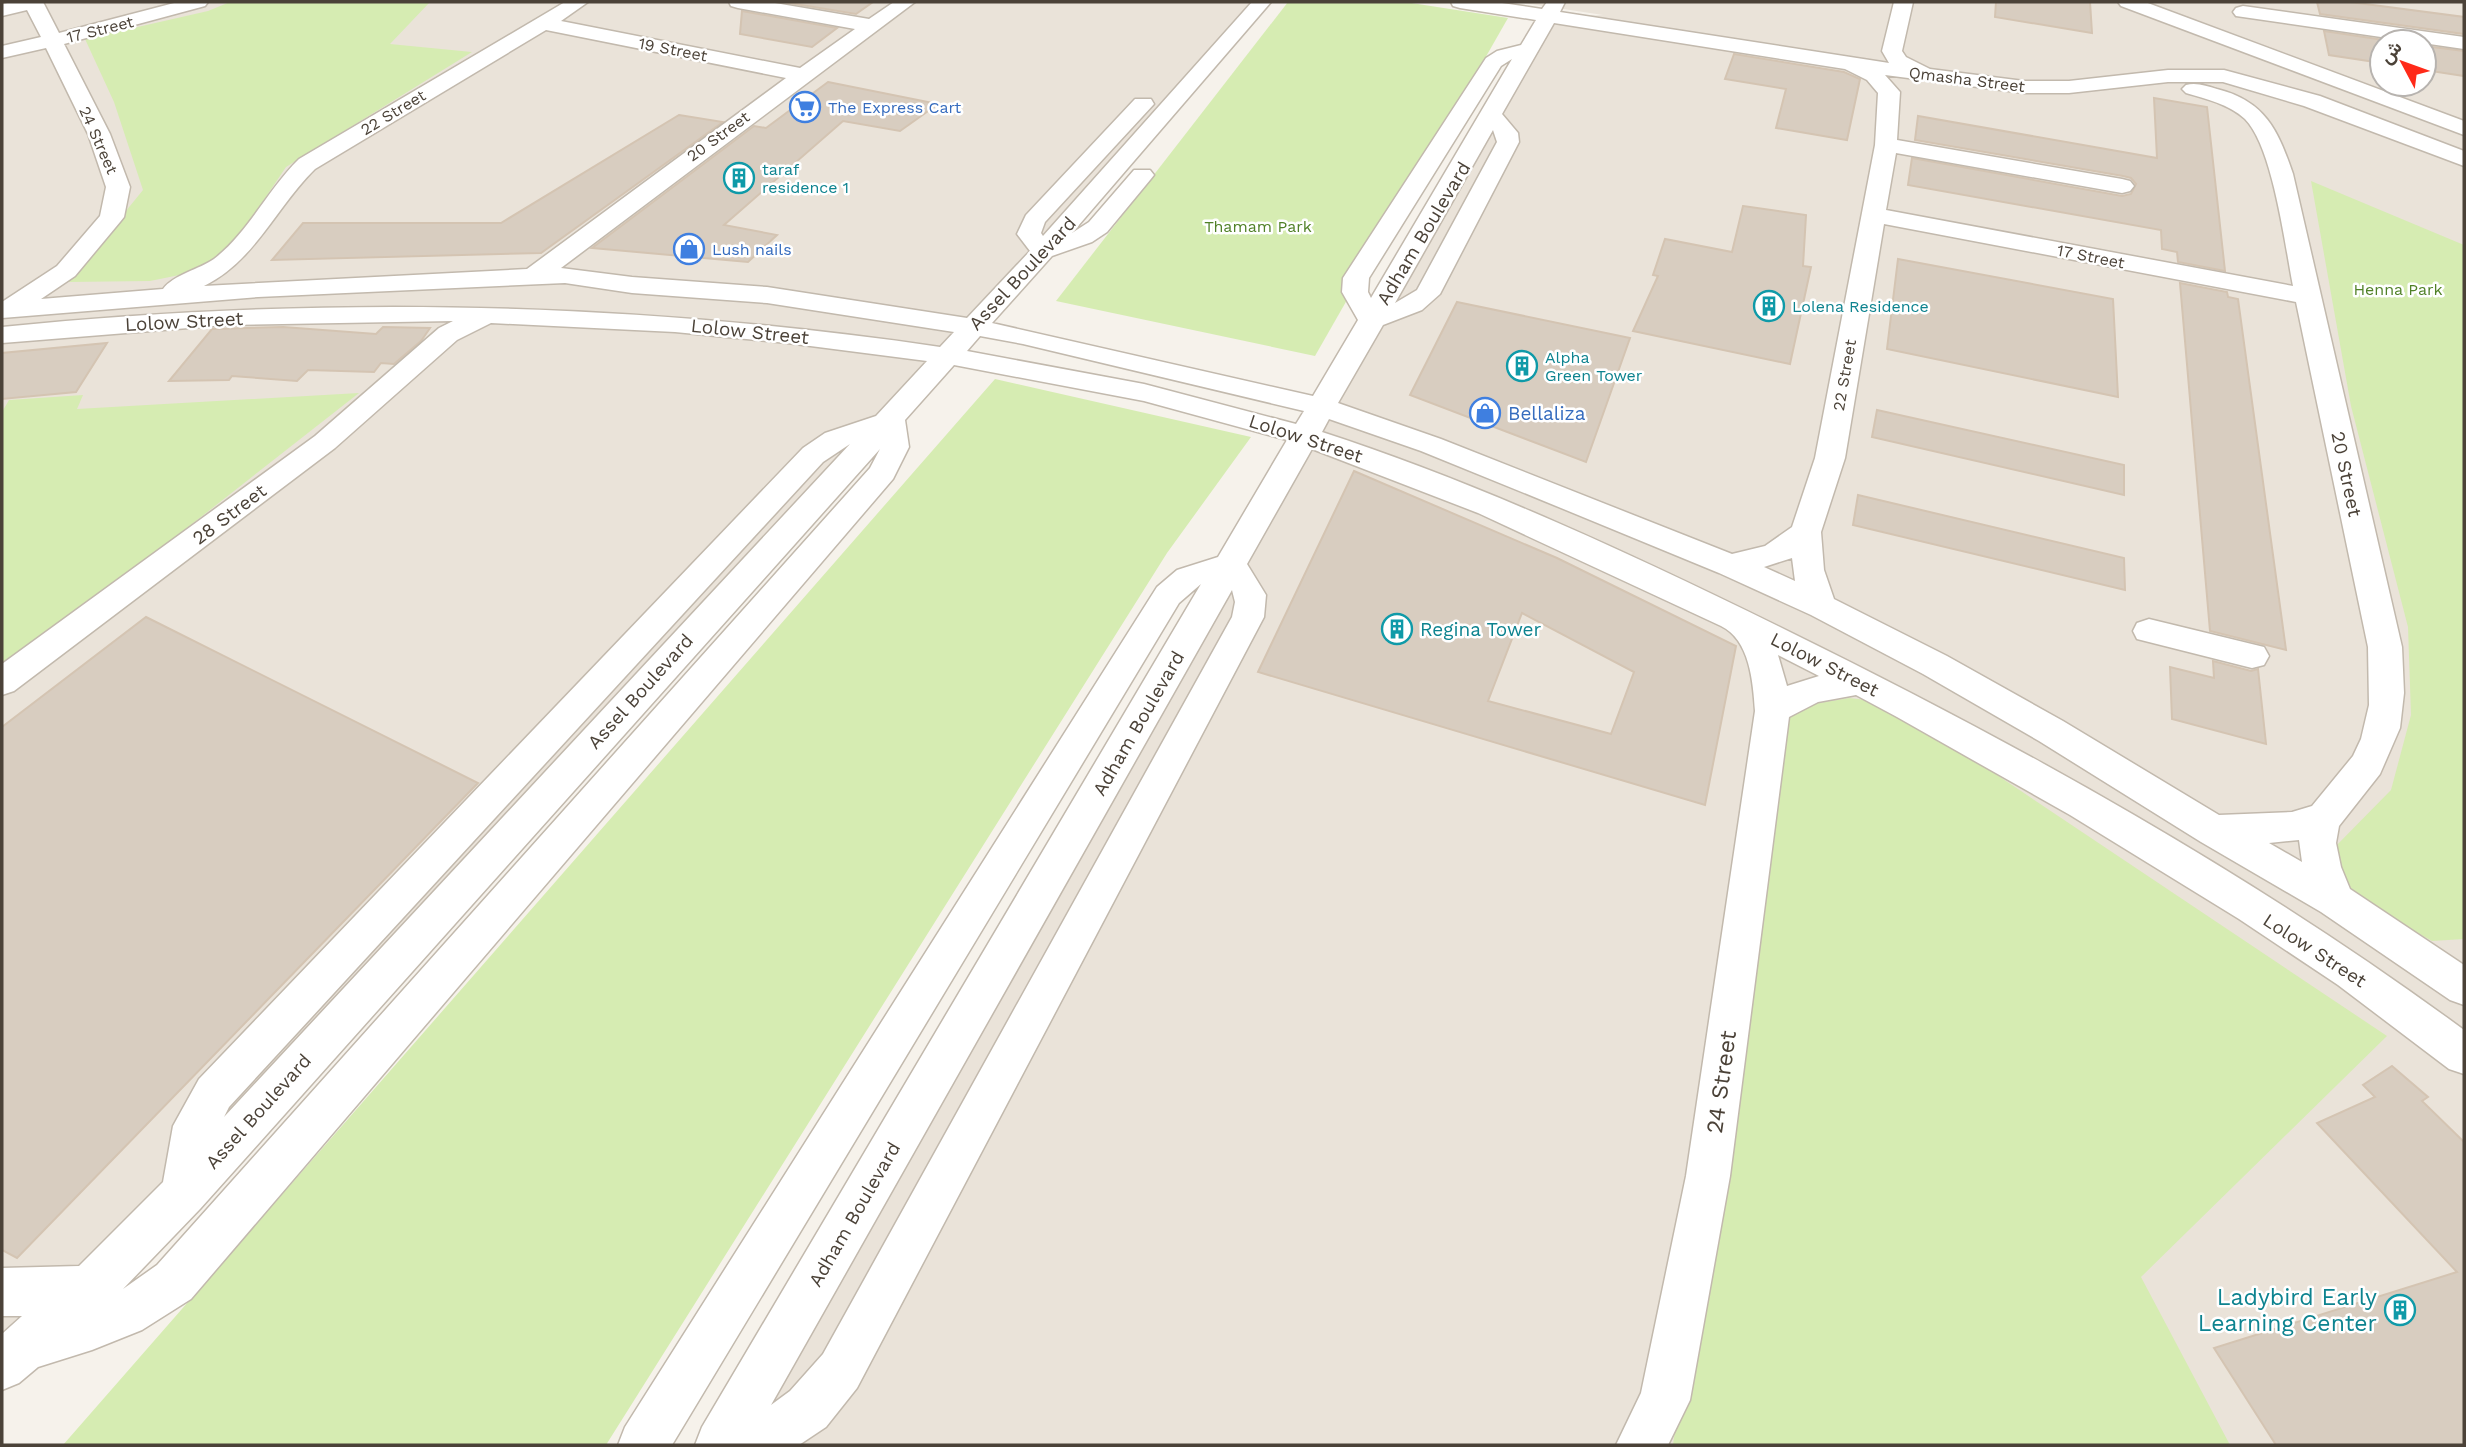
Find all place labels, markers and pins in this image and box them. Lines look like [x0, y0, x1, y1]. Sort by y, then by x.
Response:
supermarket icon: The Express Cart [788, 90, 822, 124]
place label: The Express Cart [828, 98, 962, 117]
place label: taraf residence 1 [762, 160, 849, 197]
building icon: taraf residence 1 [722, 161, 756, 195]
shop icon: Lush nails [672, 232, 706, 266]
place label: Lush nails [712, 240, 792, 259]
building icon: Lolena Residence [1752, 289, 1786, 323]
place label: Lolena Residence [1792, 297, 1929, 316]
place label: Alpha Green Tower [1545, 348, 1643, 385]
building icon: Alpha Green Tower [1505, 349, 1539, 383]
shop icon: Bellaliza [1468, 396, 1502, 430]
place label: Bellaliza [1508, 402, 1586, 425]
building icon: Regina Tower [1380, 612, 1414, 646]
place label: Regina Tower [1420, 618, 1542, 641]
place label: Ladybird Early Learning Center [2198, 1284, 2377, 1337]
building icon: Ladybird Early Learning Center [2383, 1293, 2417, 1327]

